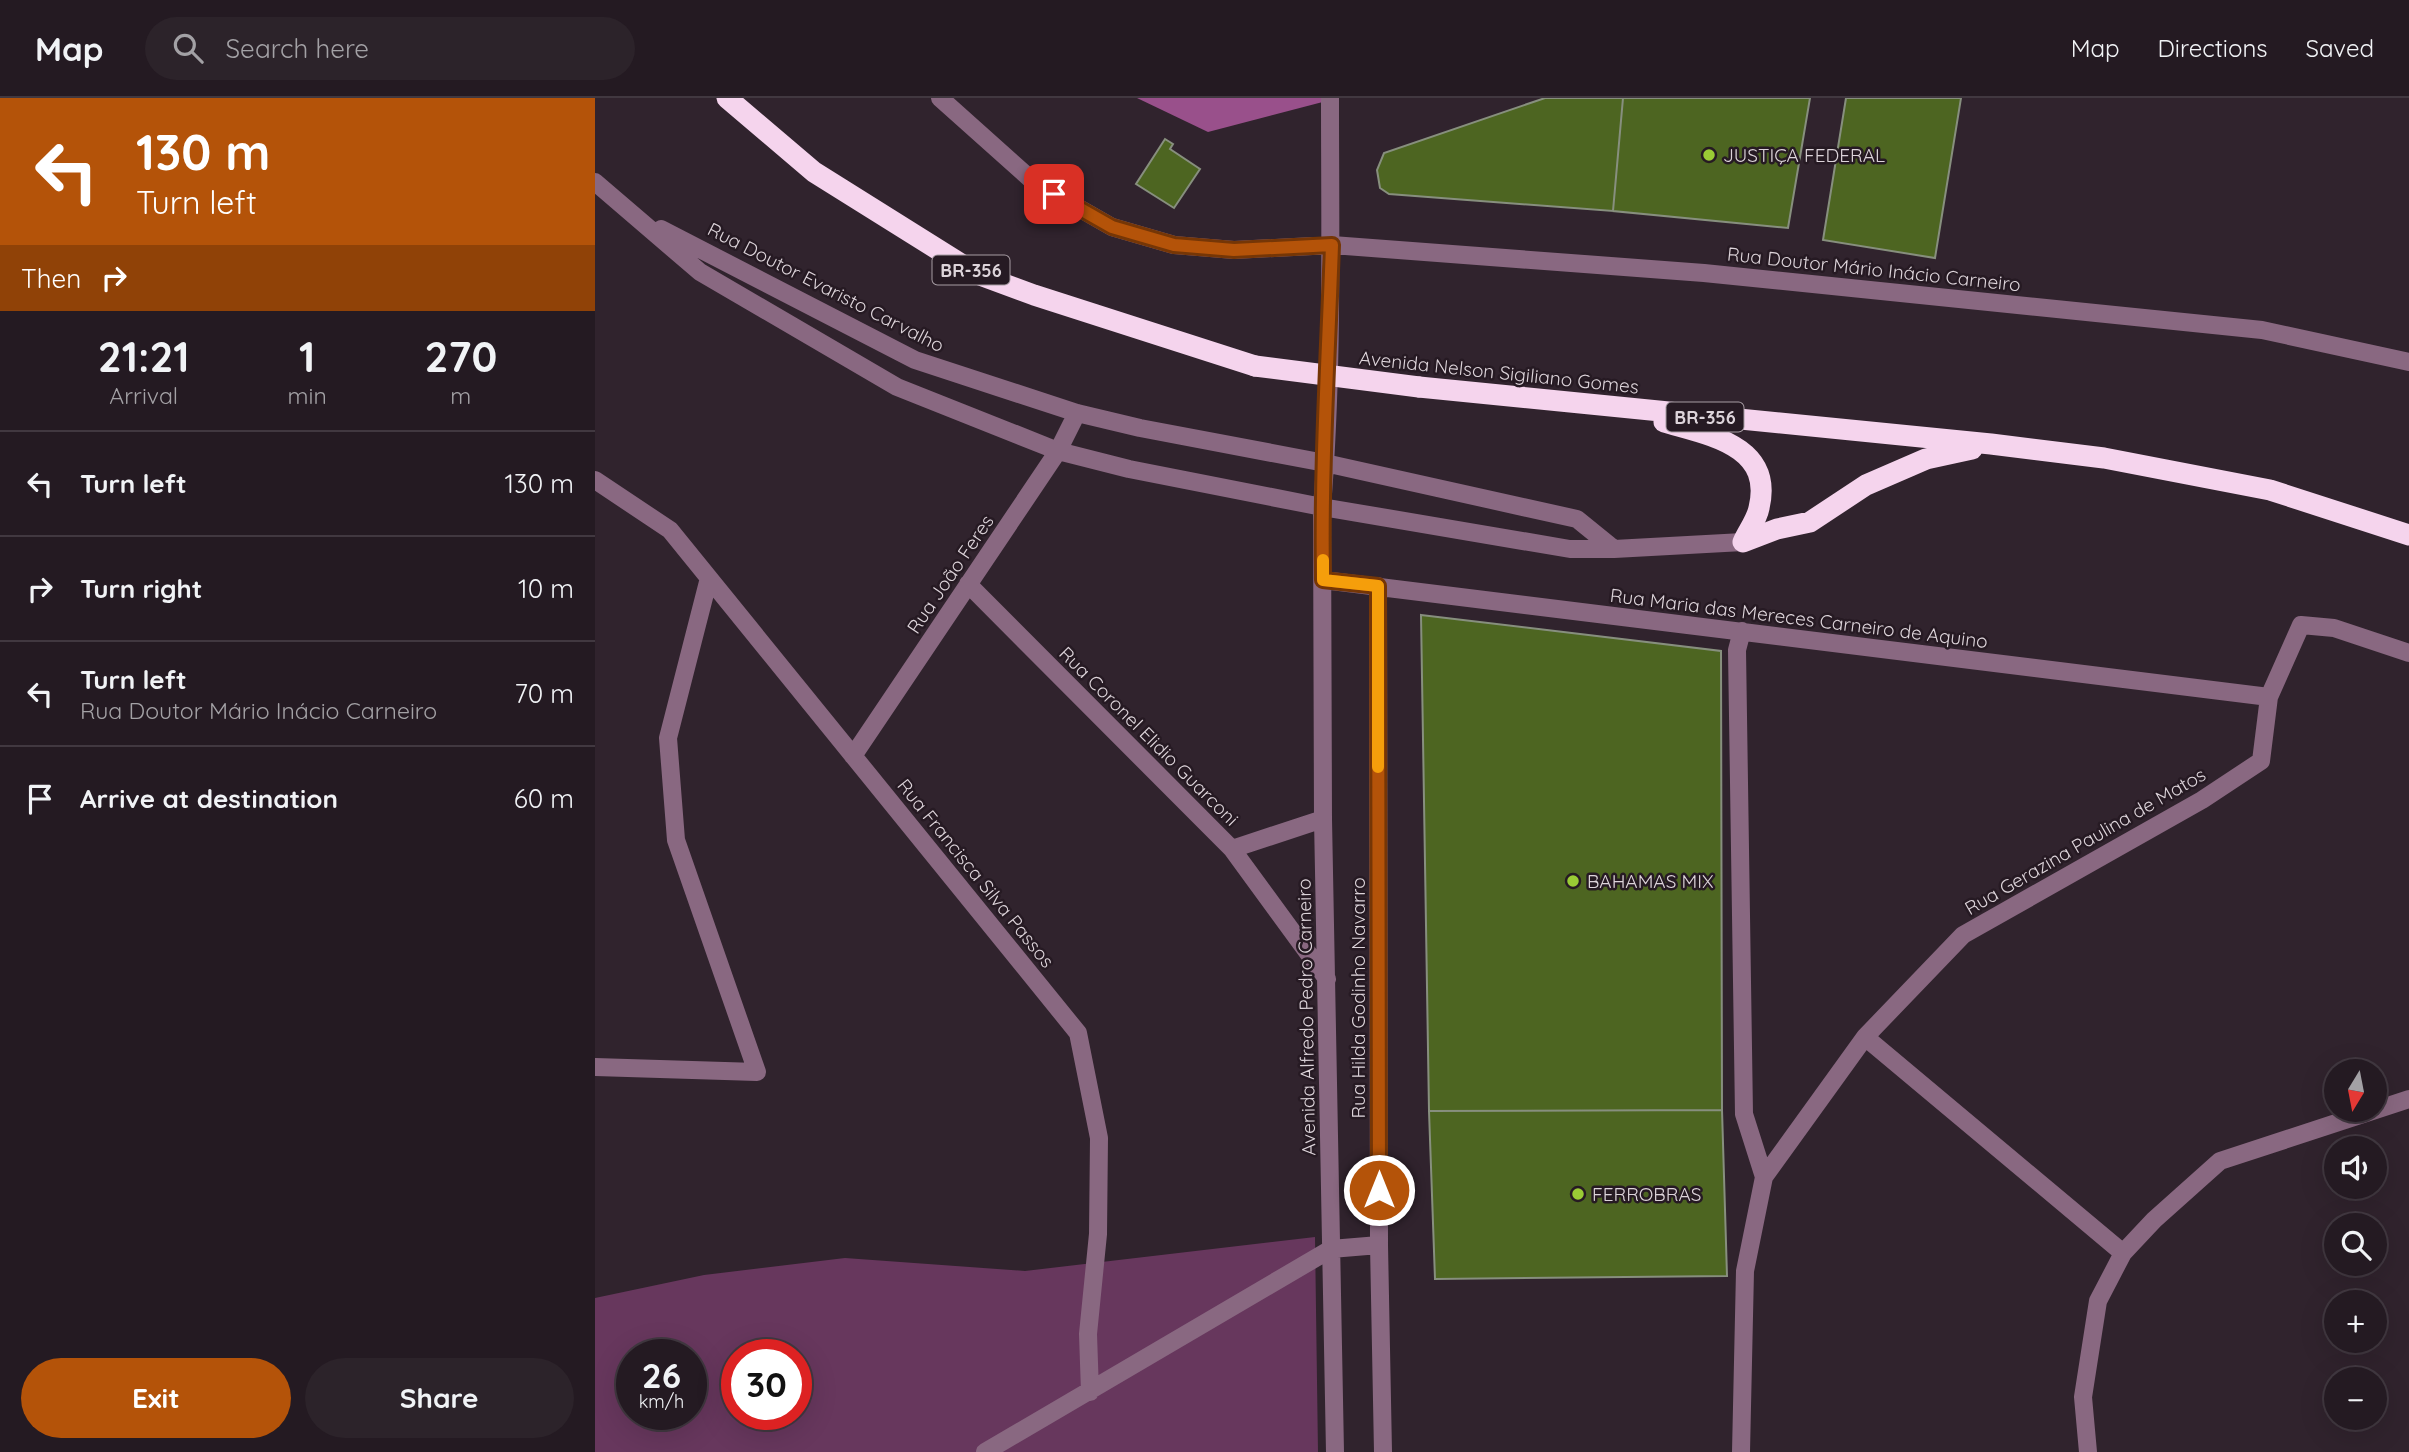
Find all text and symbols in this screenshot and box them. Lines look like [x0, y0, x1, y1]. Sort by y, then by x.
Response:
search box [145, 17, 635, 80]
text: Map [35, 28, 103, 69]
icon: search [169, 29, 207, 67]
text: Search here [225, 32, 369, 65]
text: Map [2071, 33, 2120, 63]
text: Directions [2158, 33, 2268, 63]
text: Saved [2306, 33, 2374, 63]
text: 130 m [136, 121, 270, 182]
icon: left [21, 126, 112, 217]
place label: JUSTIÇA FEDERAL [1723, 143, 1885, 167]
marker: JUSTIÇA FEDERAL [1701, 147, 1717, 163]
pin [1024, 164, 1084, 224]
icon: arrive [1035, 175, 1073, 213]
text: Turn left [136, 182, 257, 222]
street label: Rua Doutor Evaristo Carvalho [704, 217, 948, 357]
street label: Rua Doutor Mário Inácio Carneiro [1726, 242, 2022, 296]
road number: BR-356 [933, 256, 1009, 285]
icon: right [95, 259, 133, 297]
text: Then [21, 262, 81, 295]
text: 21:21 [98, 330, 190, 383]
text: 1 [299, 330, 315, 383]
text: 270 [424, 330, 497, 383]
street label: Avenida Nelson Sigiliano Gomes [1358, 345, 1640, 399]
text: Arrival [109, 381, 178, 410]
text: min [287, 381, 327, 410]
text: m [450, 381, 471, 410]
road number: BR-356 [1667, 402, 1743, 432]
icon: left [21, 465, 59, 503]
text: Turn left [80, 467, 187, 500]
text: 130 m [504, 467, 574, 500]
street label: Rua João Feres [901, 510, 999, 638]
icon: right [21, 570, 59, 608]
text: Turn right [80, 572, 202, 605]
text: 10 m [518, 572, 574, 605]
street label: Rua Maria das Mereces Carneiro de Aquino [1609, 583, 1989, 653]
street label: Rua Coronel Elidio Guarconi [1054, 641, 1244, 831]
text: Turn left [80, 663, 187, 696]
icon: left [21, 675, 59, 713]
text: 70 m [514, 677, 574, 710]
text: Rua Doutor Mário Inácio Carneiro [80, 696, 437, 725]
street label: Rua Gerazina Paulina de Matos [1960, 762, 2210, 920]
street label: Rua Francisca Silva Passos [892, 774, 1060, 972]
icon: arrive [21, 780, 59, 818]
text: Arrive at destination [80, 782, 338, 815]
text: 60 m [514, 782, 574, 815]
place label: BAHAMAS MIX [1587, 869, 1713, 893]
marker: BAHAMAS MIX [1565, 873, 1581, 889]
street label: Rua Hilda Godinho Navarro [1346, 877, 1370, 1119]
street label: Avenida Alfredo Pedro Carneiro [1292, 878, 1320, 1156]
north arrow [2324, 1059, 2387, 1122]
map controls [2324, 1059, 2387, 1430]
button: sound [2324, 1136, 2387, 1199]
position arrow [1342, 1153, 1416, 1227]
place label: FERROBRAS [1592, 1182, 1701, 1206]
marker: FERROBRAS [1570, 1186, 1586, 1202]
button: search [2324, 1213, 2387, 1276]
button: + [2324, 1290, 2387, 1353]
speed limit sign: 30 [721, 1339, 812, 1430]
text: 26 [642, 1353, 681, 1397]
button: Exit [21, 1358, 291, 1438]
button: Share [305, 1358, 574, 1438]
button: − [2324, 1367, 2387, 1430]
text: km/h [639, 1390, 684, 1413]

